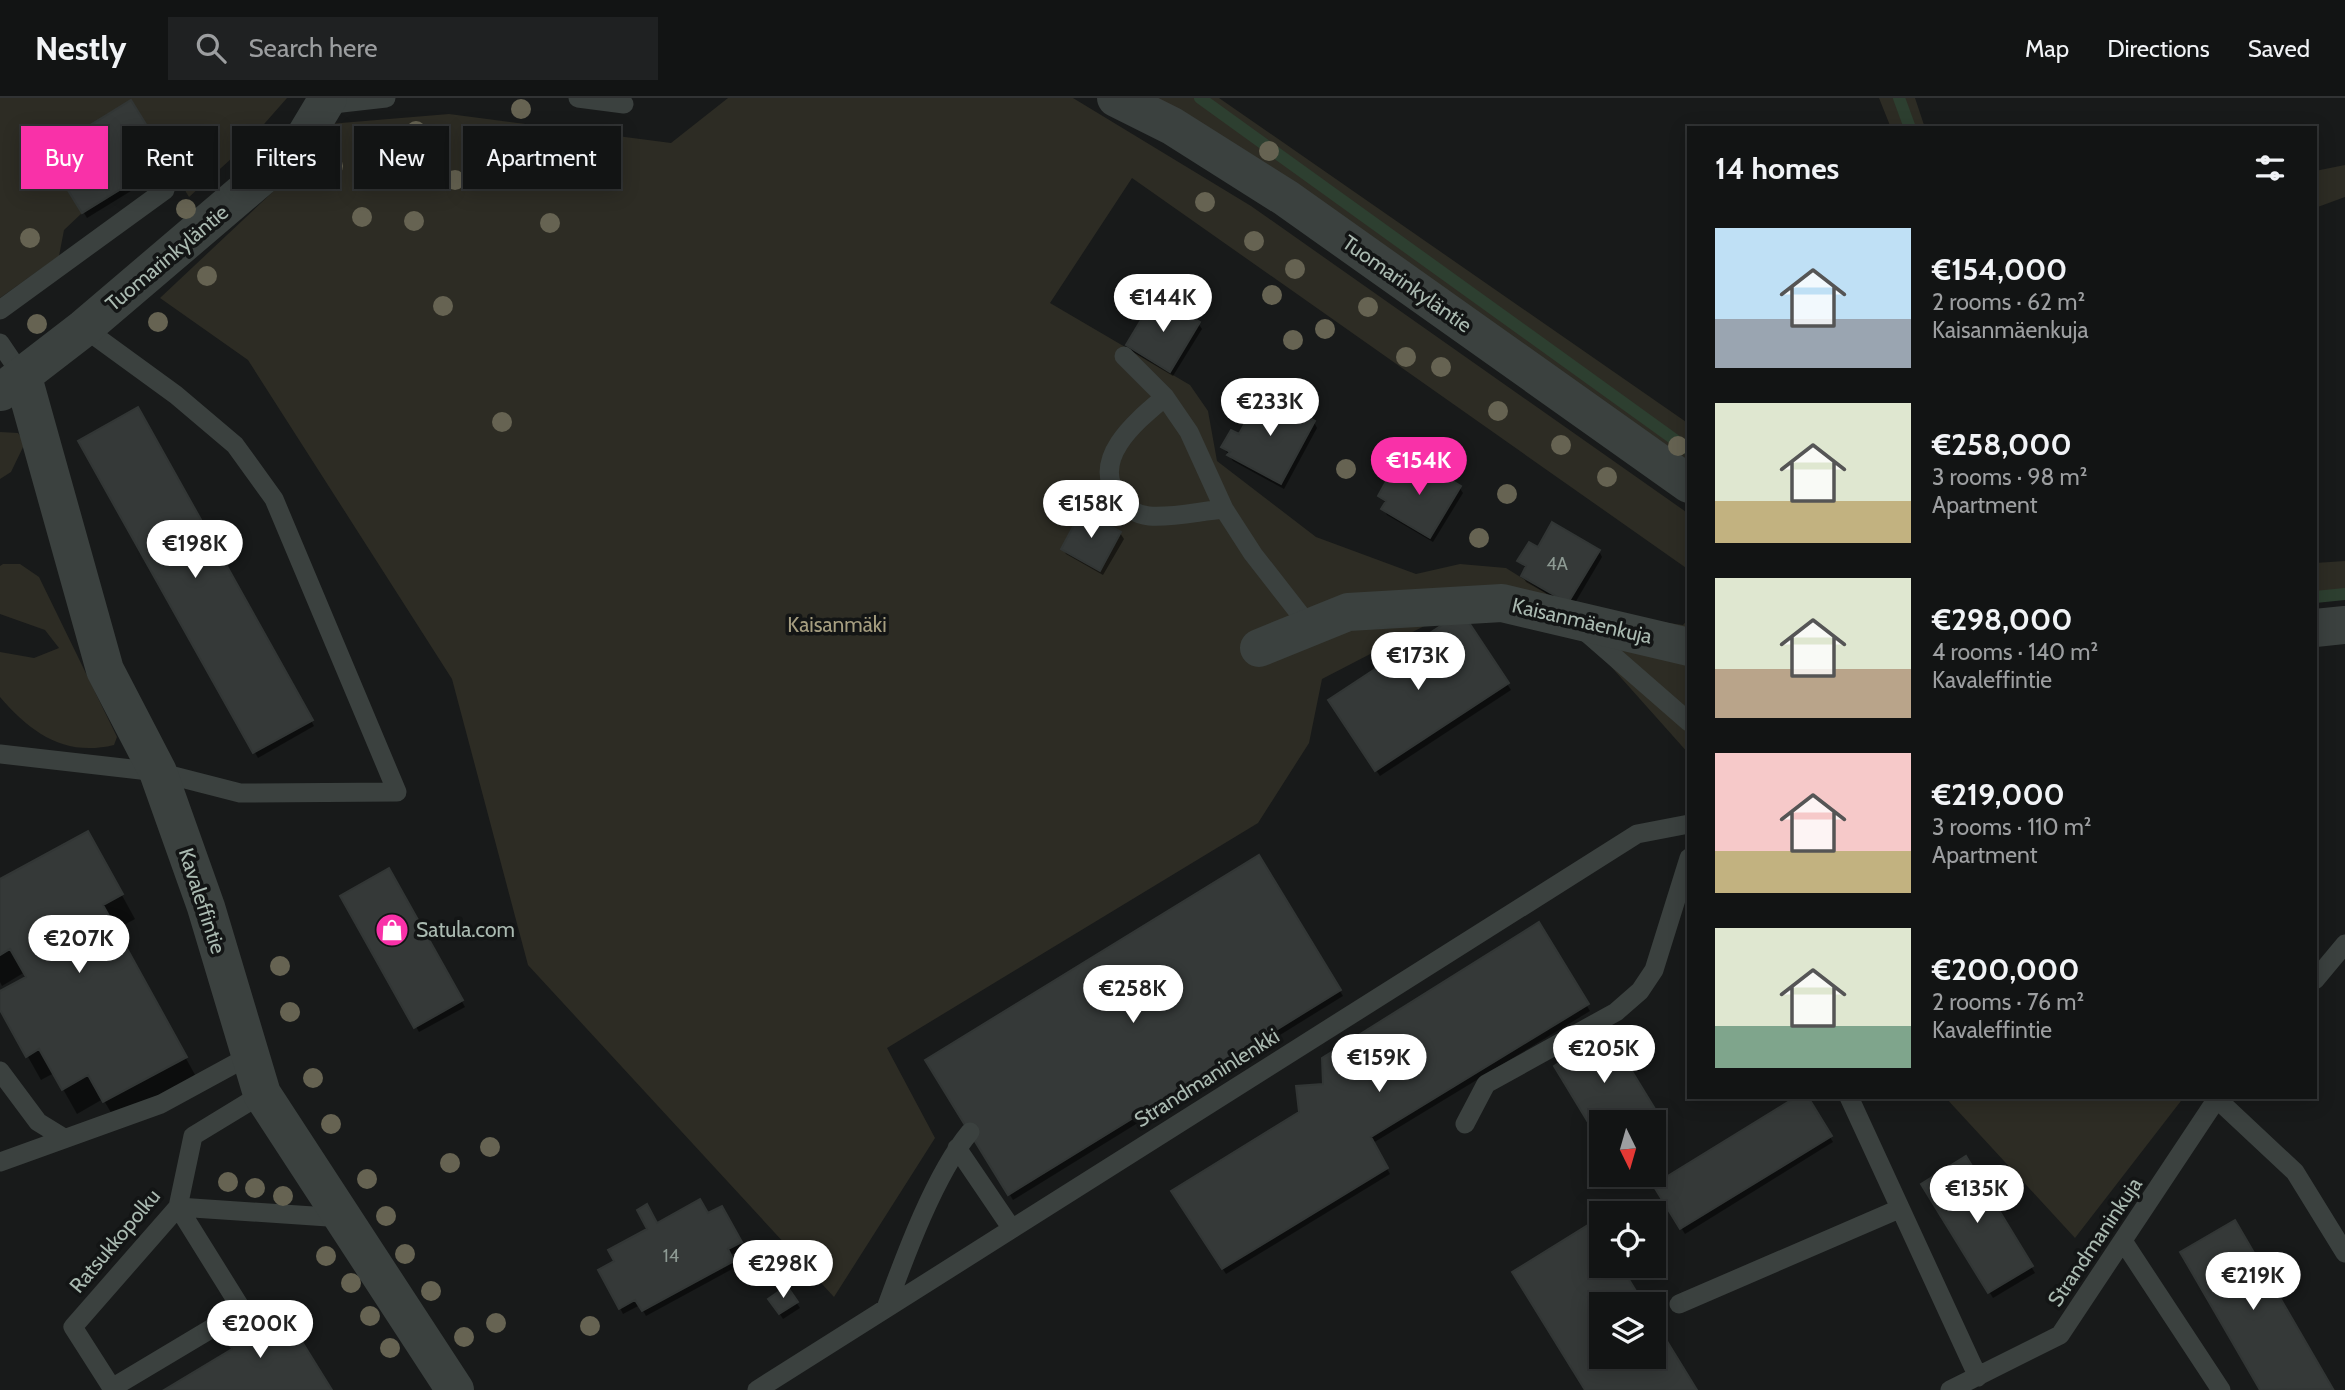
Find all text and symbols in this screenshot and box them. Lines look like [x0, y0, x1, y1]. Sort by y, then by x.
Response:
search box [168, 17, 658, 80]
text: Nestly [35, 28, 126, 68]
icon: search [192, 29, 230, 67]
text: Search here [248, 32, 378, 64]
text: Map [2025, 34, 2069, 63]
text: Directions [2107, 34, 2210, 63]
text: Saved [2248, 34, 2310, 63]
chip: Buy [21, 126, 108, 189]
chip: Rent [122, 126, 218, 189]
chip: Filters [232, 126, 340, 189]
chip: New [354, 126, 449, 189]
chip: Apartment [463, 126, 621, 189]
icon: filters [2251, 149, 2289, 187]
text: 14 homes [1715, 150, 1839, 187]
street label: Tuomarinkyläntie [100, 199, 233, 316]
street label: Tuomarinkyläntie [1338, 230, 1477, 338]
text: €154,000 [1932, 251, 2067, 288]
icon: home [1771, 256, 1855, 340]
pin: €144K [1114, 274, 1212, 334]
text: €144K [1130, 283, 1196, 311]
text: 2 rooms · 62 m² [1932, 288, 2085, 316]
text: Kaisanmäenkuja [1932, 316, 2088, 344]
pin: €233K [1221, 378, 1319, 438]
text: €233K [1237, 387, 1303, 415]
text: €258,000 [1932, 426, 2072, 463]
icon: home [1771, 431, 1855, 515]
pin: €154K [1370, 438, 1468, 497]
text: €154K [1387, 446, 1451, 474]
text: 3 rooms · 98 m² [1932, 463, 2087, 491]
pin: €158K [1042, 480, 1140, 540]
text: €158K [1059, 489, 1123, 517]
text: Apartment [1932, 491, 2037, 519]
pin: €198K [146, 520, 244, 580]
text: €198K [163, 529, 227, 557]
house number: 4A [1546, 553, 1568, 575]
street label: Kaisanmäenkuja [1509, 592, 1655, 650]
text: €298,000 [1932, 601, 2072, 638]
icon: home [1771, 606, 1855, 690]
park label: Kaisanmäki [787, 612, 887, 637]
pin: €173K [1369, 632, 1467, 692]
text: 4 rooms · 140 m² [1932, 638, 2098, 666]
text: €173K [1387, 641, 1449, 669]
text: Kavaleffintie [1932, 666, 2052, 694]
text: €219,000 [1932, 776, 2065, 813]
icon: home [1771, 781, 1855, 865]
text: 3 rooms · 110 m² [1932, 813, 2091, 841]
text: Apartment [1932, 841, 2037, 869]
street label: Kavaleffintie [174, 845, 231, 957]
shop icon: Satula.com [373, 911, 411, 949]
pin: €207K [30, 916, 128, 975]
place label: Satula.com [416, 917, 515, 942]
text: €207K [44, 924, 114, 952]
text: €200,000 [1932, 951, 2079, 988]
icon: home [1771, 956, 1855, 1040]
pin: €258K [1084, 965, 1182, 1025]
text: €258K [1099, 974, 1167, 1002]
text: 2 rooms · 76 m² [1932, 988, 2084, 1016]
text: Kavaleffintie [1932, 1016, 2052, 1044]
street label: Strandmaninlenkki [1130, 1023, 1284, 1132]
pin: €205K [1555, 1026, 1653, 1085]
pin: €159K [1330, 1034, 1428, 1094]
text: €205K [1569, 1034, 1639, 1062]
text: €159K [1348, 1043, 1410, 1071]
north arrow [1589, 1110, 1666, 1186]
map controls [1589, 1110, 1666, 1369]
pin: €135K [1928, 1166, 2026, 1225]
street label: Strandmaninkuja [2042, 1172, 2148, 1312]
text: €135K [1946, 1174, 2008, 1202]
street label: Ratsukkopolku [64, 1184, 165, 1298]
button: locate [1589, 1201, 1666, 1278]
pin: €298K [734, 1240, 832, 1300]
house number: 14 [663, 1245, 679, 1267]
text: €298K [749, 1249, 817, 1277]
pin: €219K [2204, 1252, 2302, 1312]
text: €219K [2222, 1261, 2284, 1289]
button: layers [1589, 1292, 1666, 1369]
pin: €200K [211, 1300, 309, 1360]
text: €200K [223, 1309, 297, 1337]

